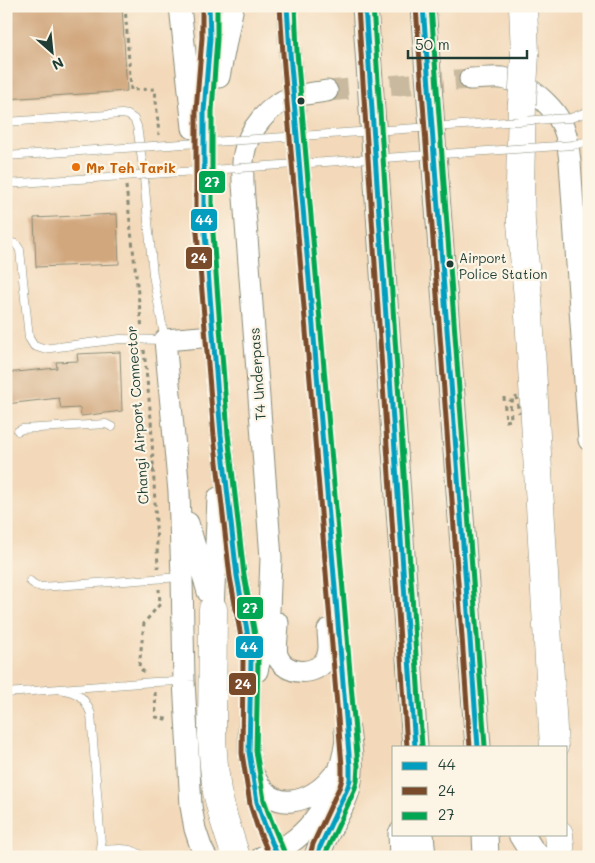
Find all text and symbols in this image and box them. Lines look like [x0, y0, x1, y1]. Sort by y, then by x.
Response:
north arrow [28, 28, 78, 78]
scale bar [408, 28, 526, 60]
text: 50 m [415, 34, 450, 54]
text: N [49, 53, 67, 75]
unlabelled marker [296, 96, 306, 106]
place label: Mr Teh Tarik [86, 158, 176, 177]
marker: Mr Teh Tarik [70, 161, 82, 173]
line badge: 27 [198, 170, 226, 194]
text: 27 [204, 172, 220, 191]
line badge: 44 [190, 208, 218, 232]
text: 44 [195, 210, 213, 229]
line badge: 24 [185, 246, 213, 270]
text: 24 [191, 248, 207, 267]
place label: Airport Police Station [459, 249, 548, 282]
marker: Airport Police Station [445, 259, 455, 269]
street label: Changi Airport Connector [121, 325, 153, 505]
street label: T4 Underpass [244, 327, 270, 421]
line badge: 27 [236, 596, 264, 620]
text: 27 [242, 598, 258, 617]
line badge: 44 [235, 635, 264, 659]
text: 44 [240, 637, 258, 656]
line badge: 24 [228, 672, 257, 696]
text: 24 [235, 674, 251, 693]
legend [392, 746, 568, 836]
text: 44 [438, 754, 456, 774]
text: 24 [438, 780, 455, 800]
text: 27 [438, 804, 455, 824]

